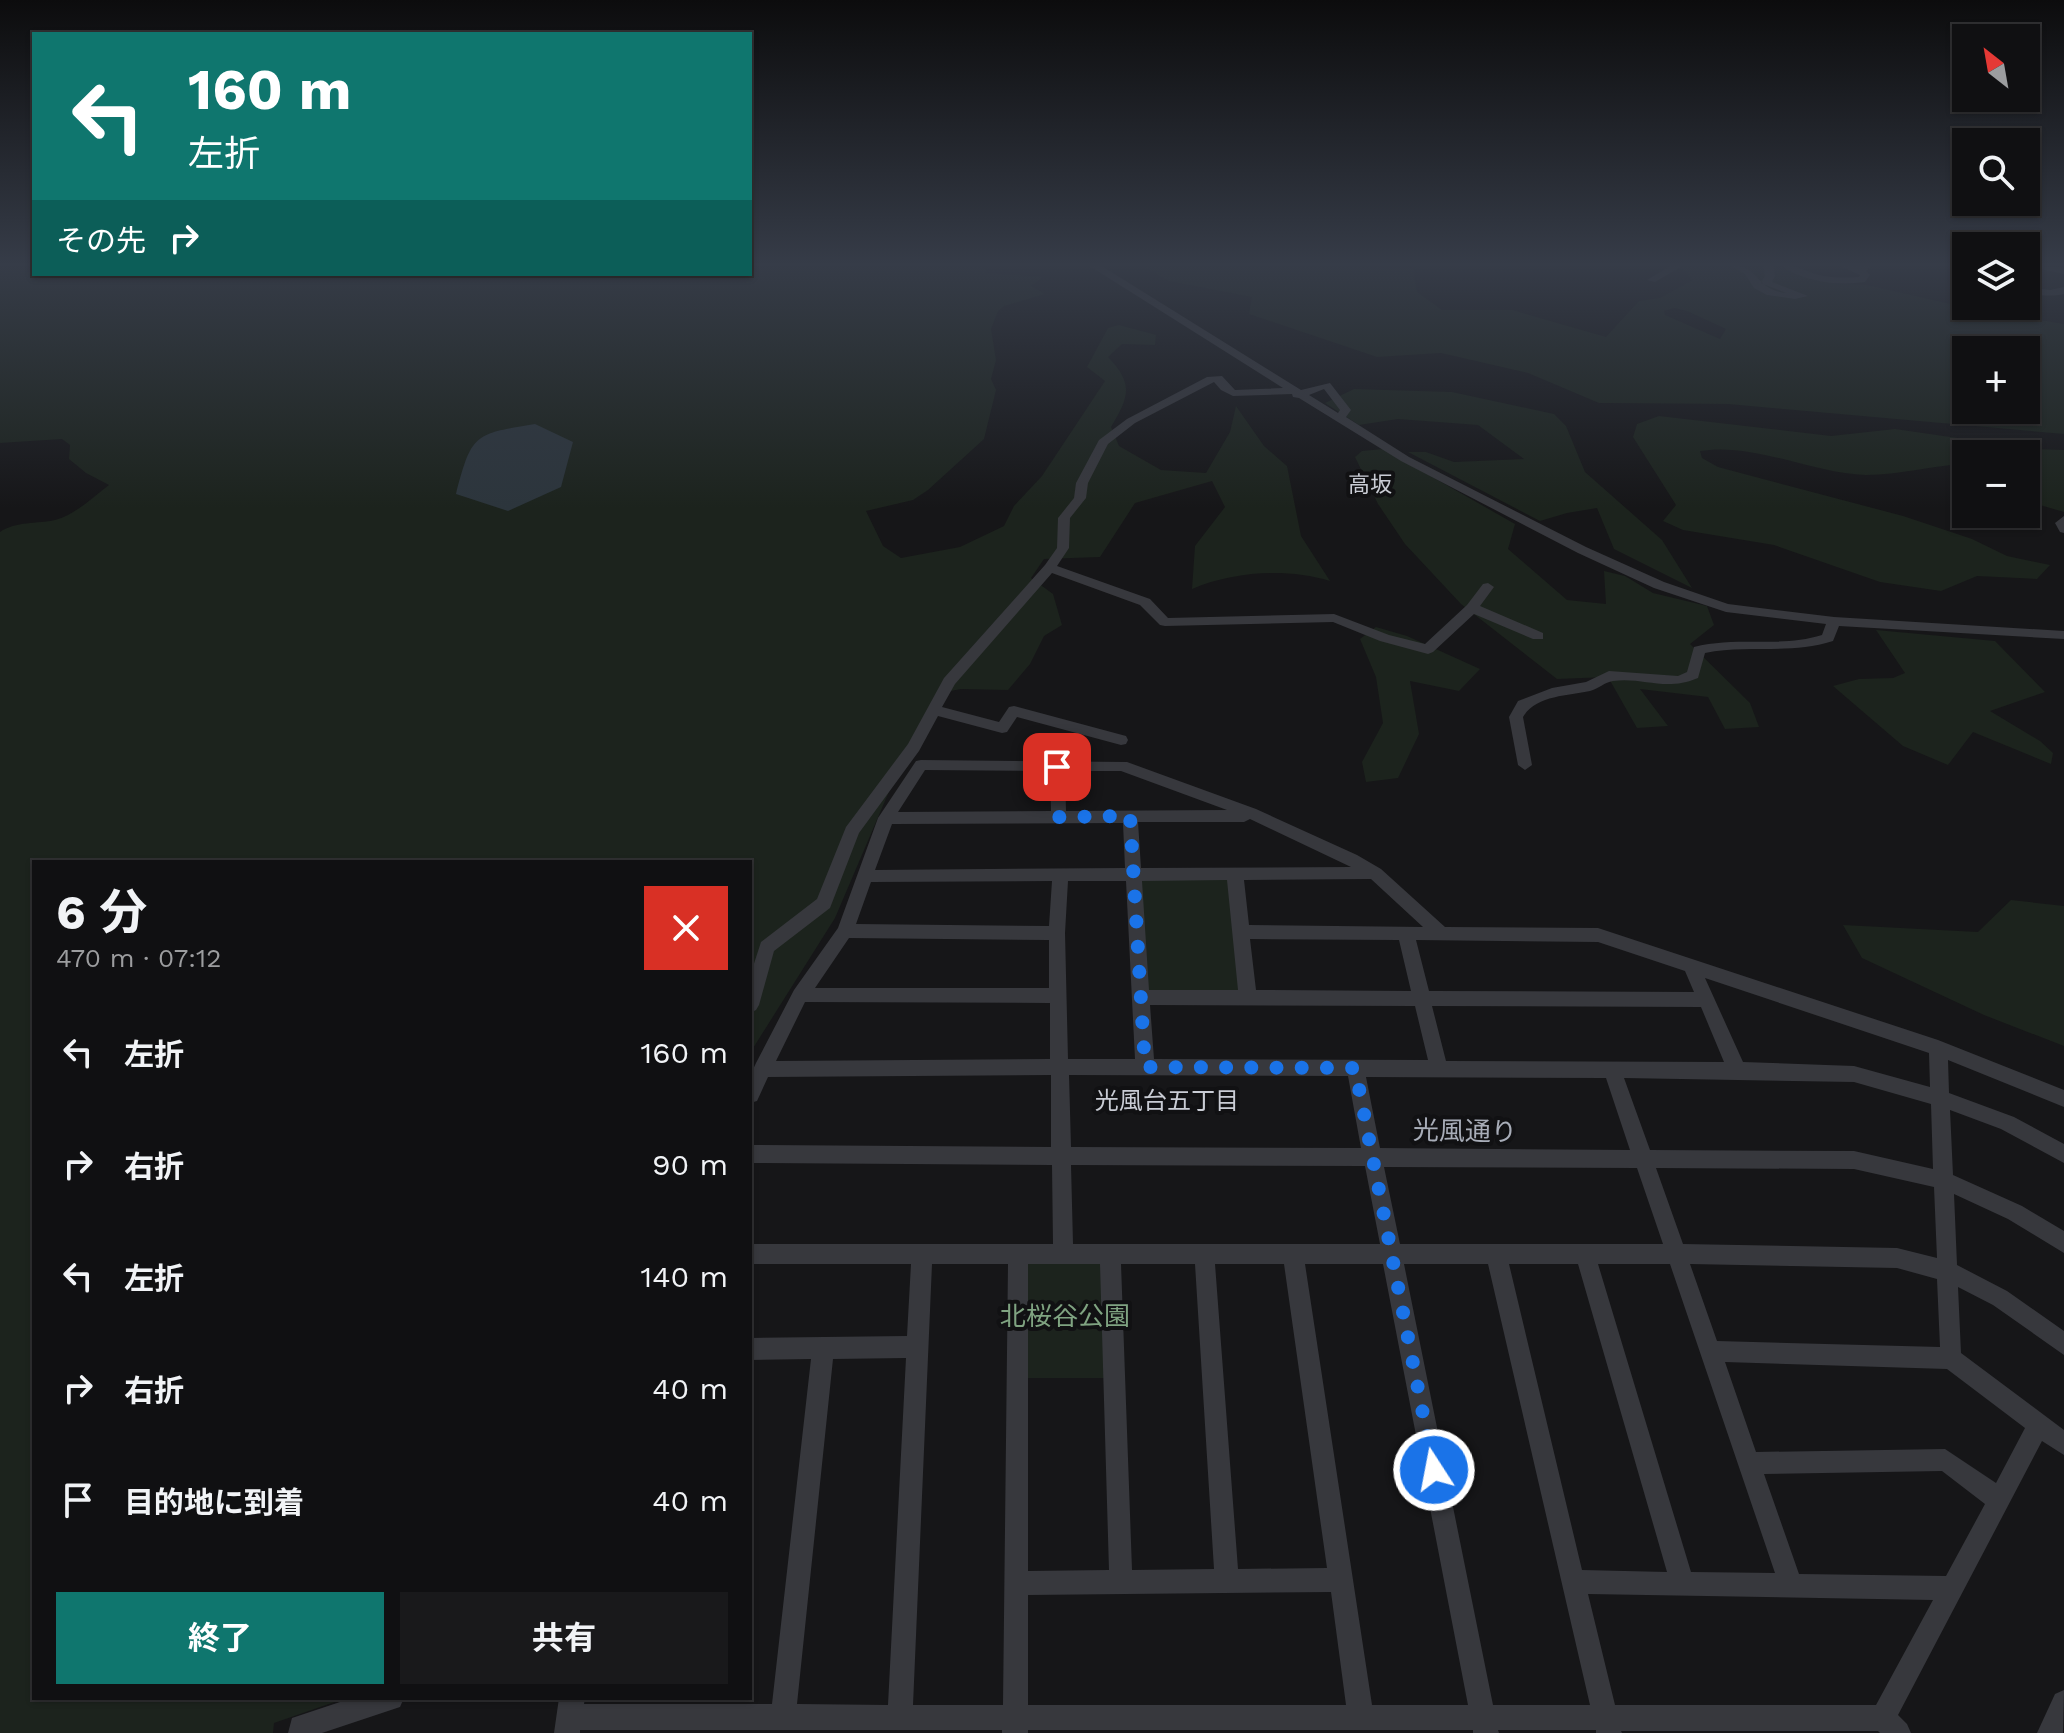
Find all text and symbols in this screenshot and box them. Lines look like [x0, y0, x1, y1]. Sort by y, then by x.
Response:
north arrow [1952, 24, 2040, 112]
map controls [1952, 24, 2040, 528]
text: 160 m [188, 57, 351, 123]
icon: left [56, 64, 160, 168]
button: search [1952, 128, 2040, 216]
text: 左折 [188, 133, 260, 175]
icon: right [162, 216, 206, 260]
text: その先 [56, 223, 146, 258]
button: layers [1952, 232, 2040, 320]
button: + [1952, 336, 2040, 424]
button: − [1952, 440, 2040, 528]
district label: 高坂 [1348, 472, 1392, 497]
pin [1023, 733, 1091, 801]
icon: arrive [1035, 745, 1079, 789]
text: 6 分 [56, 884, 147, 941]
button: close [644, 886, 728, 970]
text: 470 m · 07:12 [56, 943, 221, 973]
icon: left [56, 1030, 100, 1074]
text: 160 m [641, 1035, 728, 1070]
text: 左折 [124, 1037, 184, 1072]
district label: 光風台五丁目 [1095, 1087, 1239, 1115]
street label: 光風通り [1413, 1115, 1517, 1147]
icon: right [56, 1142, 100, 1186]
text: 90 m [652, 1147, 728, 1182]
text: 右折 [124, 1149, 184, 1184]
icon: left [56, 1254, 100, 1298]
text: 140 m [640, 1259, 728, 1294]
text: 左折 [124, 1261, 184, 1296]
park label: 北桜谷公園 [1000, 1301, 1130, 1331]
icon: right [56, 1366, 100, 1410]
text: 40 m [652, 1371, 728, 1406]
text: 右折 [124, 1373, 184, 1408]
position arrow [1392, 1428, 1476, 1512]
icon: arrive [56, 1478, 100, 1522]
text: 40 m [652, 1483, 728, 1518]
text: 目的地に到着 [124, 1485, 304, 1520]
button: 終了 [56, 1592, 384, 1684]
button: 共有 [400, 1592, 728, 1684]

